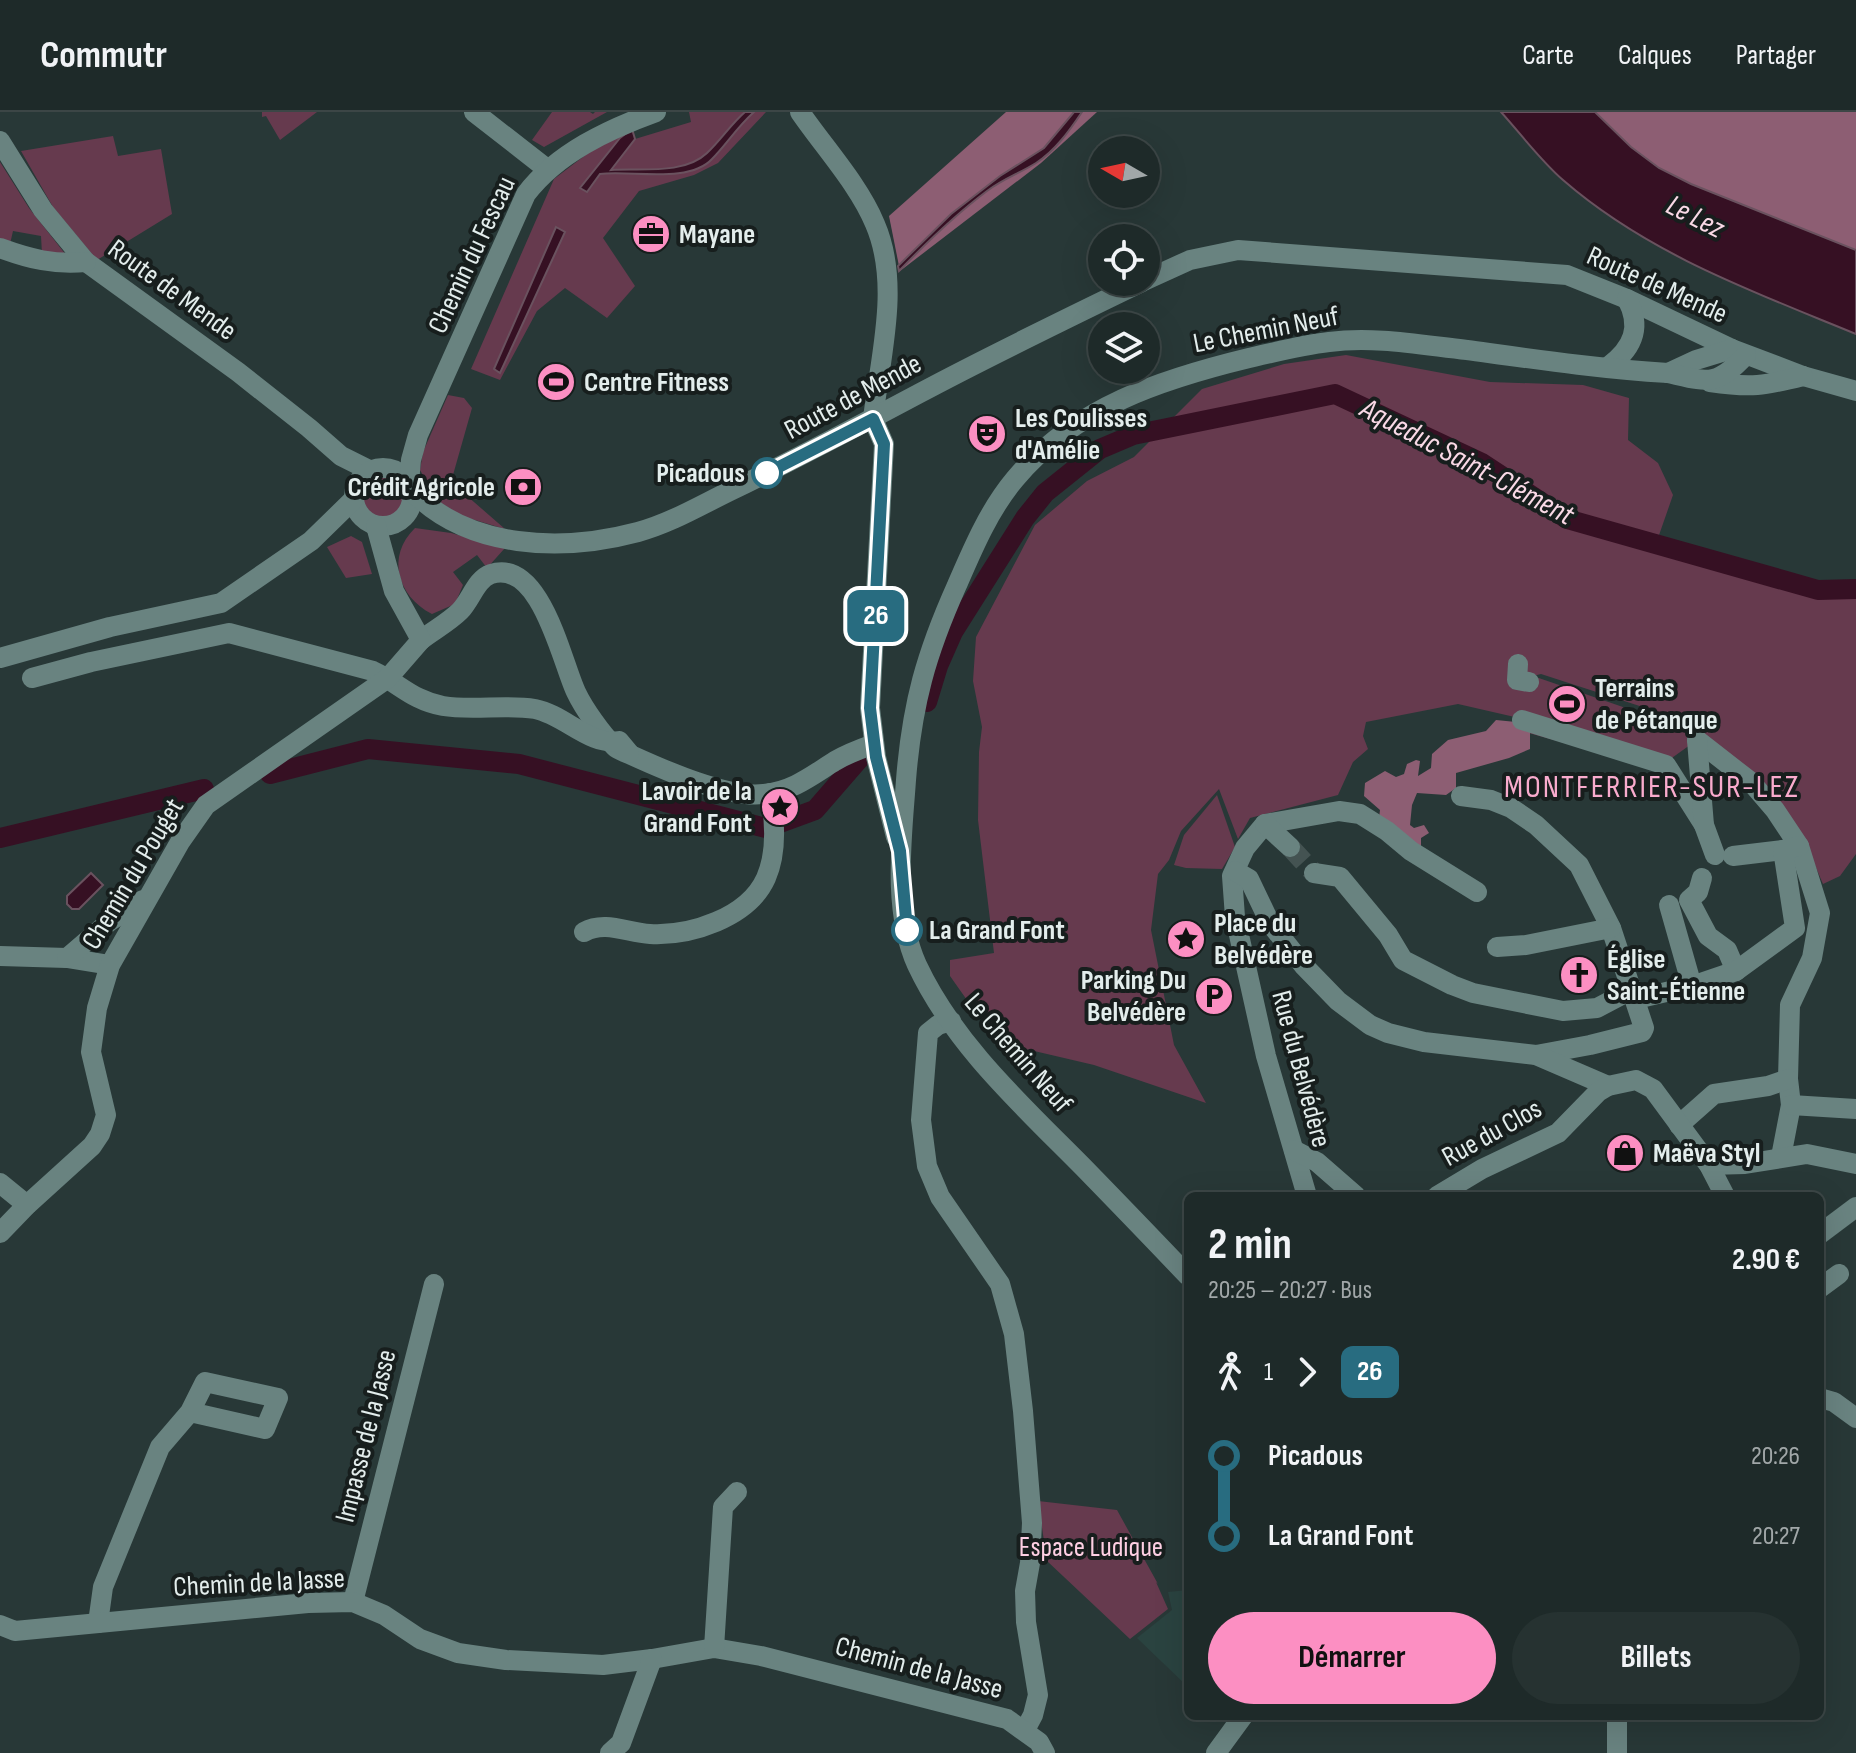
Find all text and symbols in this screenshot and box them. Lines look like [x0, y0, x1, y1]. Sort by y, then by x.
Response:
text: Commutr [40, 33, 167, 78]
text: Carte [1522, 39, 1574, 72]
text: Calques [1618, 39, 1692, 72]
text: Partager [1736, 39, 1816, 72]
north arrow [1088, 136, 1160, 208]
map controls [1088, 136, 1160, 384]
street label: Chemin du Fescau [421, 171, 523, 339]
water label: Le Lez [1660, 187, 1731, 247]
office icon: Mayane [630, 213, 672, 255]
place label: Mayane [679, 218, 755, 251]
button: locate [1088, 224, 1160, 296]
street label: Route de Mende [102, 233, 242, 347]
street label: Route de Mende [1582, 239, 1732, 331]
street label: Le Chemin Neuf [1190, 300, 1342, 360]
button: layers [1088, 312, 1160, 384]
street label: Route de Mende [779, 347, 927, 447]
sports icon: Centre Fitness [535, 361, 577, 403]
place label: Centre Fitness [584, 366, 729, 399]
water label: Aqueduc Saint-Clément [1353, 390, 1581, 534]
place label: Les Coulisses d'Amélie [1015, 402, 1147, 467]
theatre icon: Les Coulisses d'Amélie [966, 413, 1008, 455]
place label: Picadous [656, 457, 745, 490]
marker: Picadous [752, 458, 782, 488]
bank icon: Crédit Agricole [502, 466, 544, 508]
place label: Crédit Agricole [348, 471, 495, 504]
line badge: 26 [840, 590, 912, 642]
text: 26 [863, 599, 889, 632]
place label: Terrains de Pétanque [1595, 672, 1718, 737]
sports icon: Terrains de Pétanque [1546, 683, 1588, 725]
district label: MONTFERRIER-SUR-LEZ [1504, 768, 1800, 807]
place label: Lavoir de la Grand Font [641, 775, 752, 840]
place icon: Lavoir de la Grand Font [759, 786, 801, 828]
street label: Chemin du Pouget [75, 793, 191, 955]
place label: Place du Belvédère [1214, 907, 1313, 972]
place label: La Grand Font [929, 914, 1065, 947]
marker: La Grand Font [892, 915, 922, 945]
place icon: Place du Belvédère [1165, 918, 1207, 960]
place label: Église Saint-Étienne [1607, 943, 1745, 1008]
church icon: Église Saint-Étienne [1558, 954, 1600, 996]
place label: Parking Du Belvédère [1081, 964, 1186, 1029]
parking icon: Parking Du Belvédère [1193, 975, 1235, 1017]
street label: Le Chemin Neuf [957, 986, 1079, 1120]
street label: Rue du Belvédère [1264, 987, 1338, 1151]
street label: Rue du Clos [1436, 1092, 1548, 1174]
shop icon: Maëva Styl [1604, 1132, 1646, 1174]
place label: Maëva Styl [1653, 1137, 1761, 1170]
text: 2 min [1208, 1218, 1292, 1271]
text: 2.90 € [1732, 1242, 1800, 1278]
text: 20:25 – 20:27 · Bus [1208, 1275, 1372, 1306]
street label: Impasse de la Jasse [329, 1346, 403, 1526]
icon: walk [1208, 1350, 1252, 1394]
icon: forward [1285, 1350, 1329, 1394]
text: 26 [1357, 1355, 1383, 1388]
text: 1 [1264, 1357, 1273, 1388]
text: Picadous [1268, 1438, 1363, 1474]
text: 20:26 [1751, 1441, 1800, 1472]
text: La Grand Font [1268, 1518, 1413, 1554]
text: 20:27 [1752, 1521, 1800, 1552]
park label: Espace Ludique [1019, 1531, 1163, 1564]
street label: Chemin de la Jasse [172, 1562, 346, 1604]
button: Démarrer [1208, 1612, 1496, 1704]
button: Billets [1512, 1612, 1800, 1704]
street label: Chemin de la Jasse [832, 1630, 1006, 1706]

